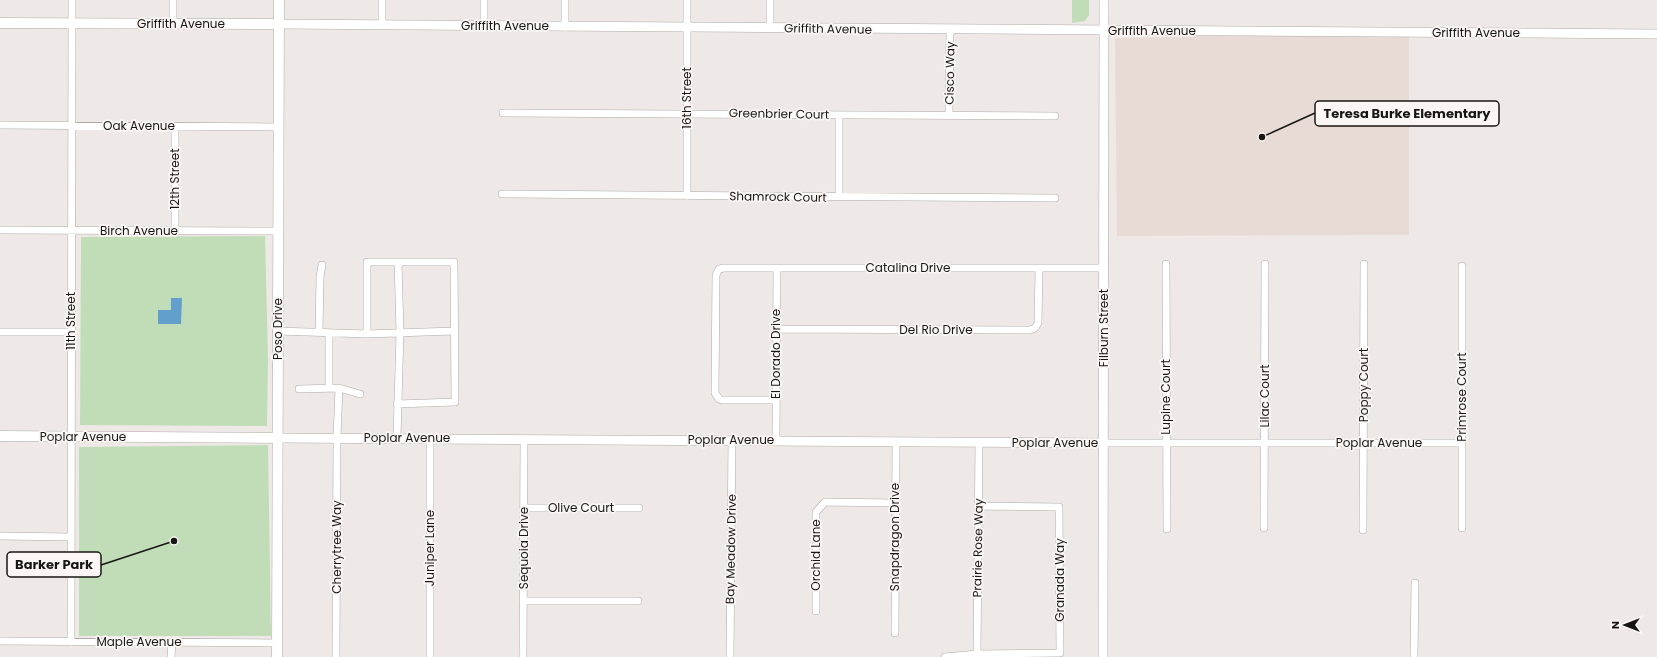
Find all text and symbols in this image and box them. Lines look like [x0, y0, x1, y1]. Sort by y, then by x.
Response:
street label: Griffith Avenue [137, 15, 225, 32]
street label: Griffith Avenue [461, 17, 549, 34]
street label: Griffith Avenue [784, 19, 872, 38]
street label: Griffith Avenue [1108, 22, 1196, 39]
street label: Griffith Avenue [1432, 24, 1520, 41]
street label: Cisco Way [940, 41, 959, 105]
street label: 16th Street [678, 67, 695, 129]
callout: Teresa Burke Elementary [1315, 101, 1499, 126]
street label: Greenbrier Court [729, 104, 829, 123]
text: Teresa Burke Elementary [1323, 104, 1491, 123]
street label: Oak Avenue [103, 117, 175, 134]
street label: 12th Street [166, 148, 183, 210]
street label: Shamrock Court [729, 187, 827, 206]
street label: Birch Avenue [100, 222, 178, 239]
street label: Catalina Drive [866, 259, 950, 276]
street label: Filburn Street [1095, 289, 1112, 367]
street label: 11th Street [62, 292, 79, 350]
street label: Poso Drive [269, 298, 286, 360]
street label: El Dorado Drive [767, 309, 784, 399]
street label: Del Rio Drive [899, 321, 973, 338]
street label: Poppy Court [1355, 348, 1372, 422]
street label: Primrose Court [1453, 352, 1470, 442]
street label: Lupine Court [1157, 359, 1174, 435]
street label: Lilac Court [1256, 364, 1273, 428]
street label: Poplar Avenue [40, 428, 126, 445]
street label: Poplar Avenue [364, 429, 450, 446]
street label: Poplar Avenue [688, 431, 774, 448]
street label: Poplar Avenue [1012, 434, 1098, 451]
street label: Poplar Avenue [1336, 434, 1422, 451]
street label: Snapdragon Drive [886, 483, 903, 591]
street label: Bay Meadow Drive [721, 494, 740, 604]
street label: Prairie Rose Way [968, 498, 987, 598]
street label: Olive Court [548, 499, 614, 516]
street label: Cherrytree Way [328, 500, 345, 594]
street label: Sequoia Drive [515, 507, 532, 589]
street label: Juniper Lane [421, 510, 438, 586]
street label: Orchid Lane [807, 519, 824, 591]
street label: Granada Way [1051, 538, 1068, 622]
callout: Barker Park [7, 552, 101, 577]
text: Barker Park [15, 555, 93, 574]
north arrow [1605, 605, 1645, 645]
text: N [1607, 621, 1623, 629]
street label: Maple Avenue [96, 633, 182, 650]

